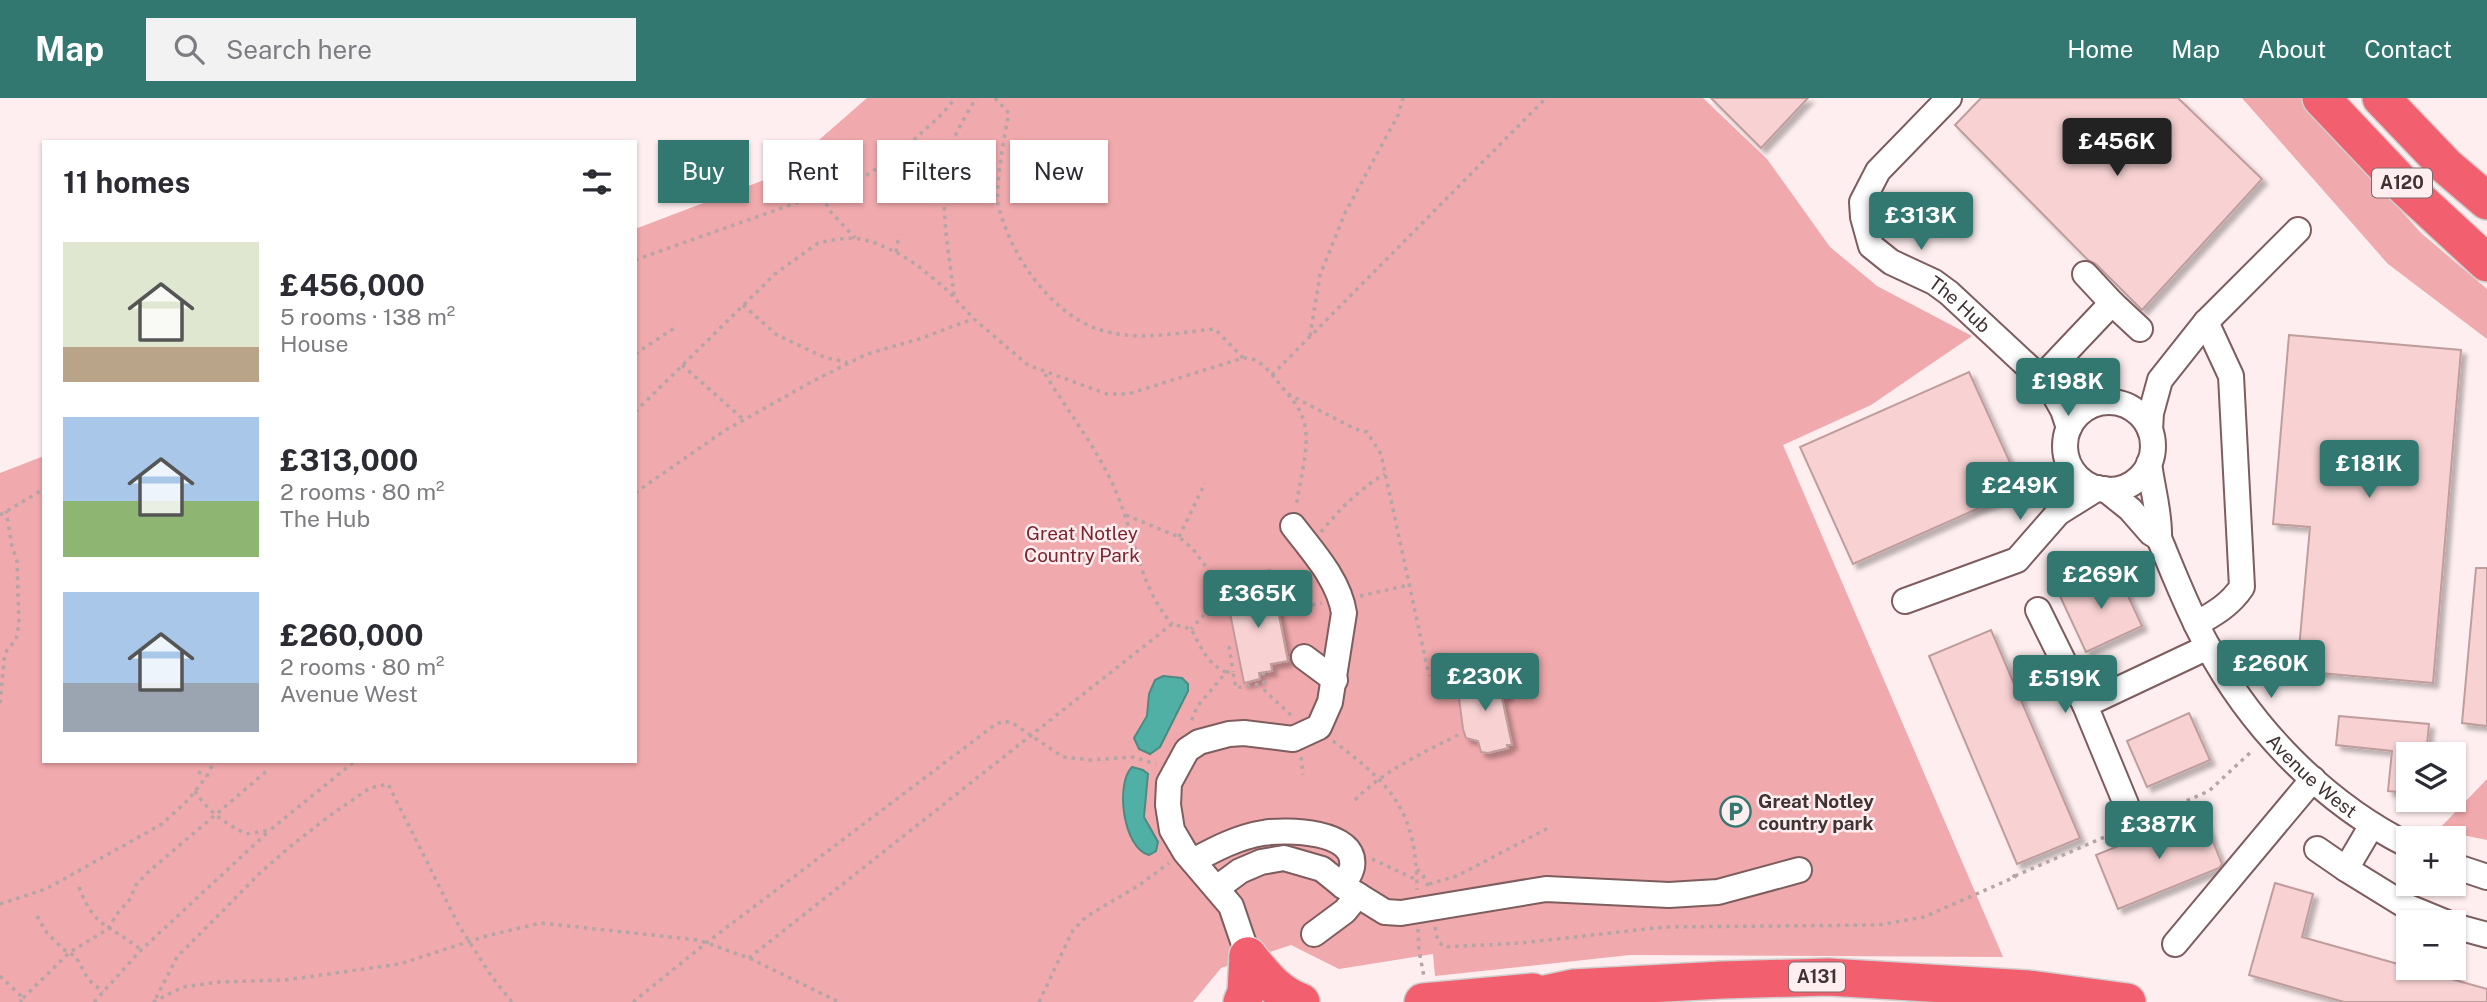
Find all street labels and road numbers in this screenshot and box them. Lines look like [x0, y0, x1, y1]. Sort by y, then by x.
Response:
road number: A120 [2372, 168, 2432, 198]
street label: The Hub [1925, 271, 1995, 337]
street label: Avenue West [2262, 729, 2361, 822]
road number: A131 [1789, 962, 1845, 992]

